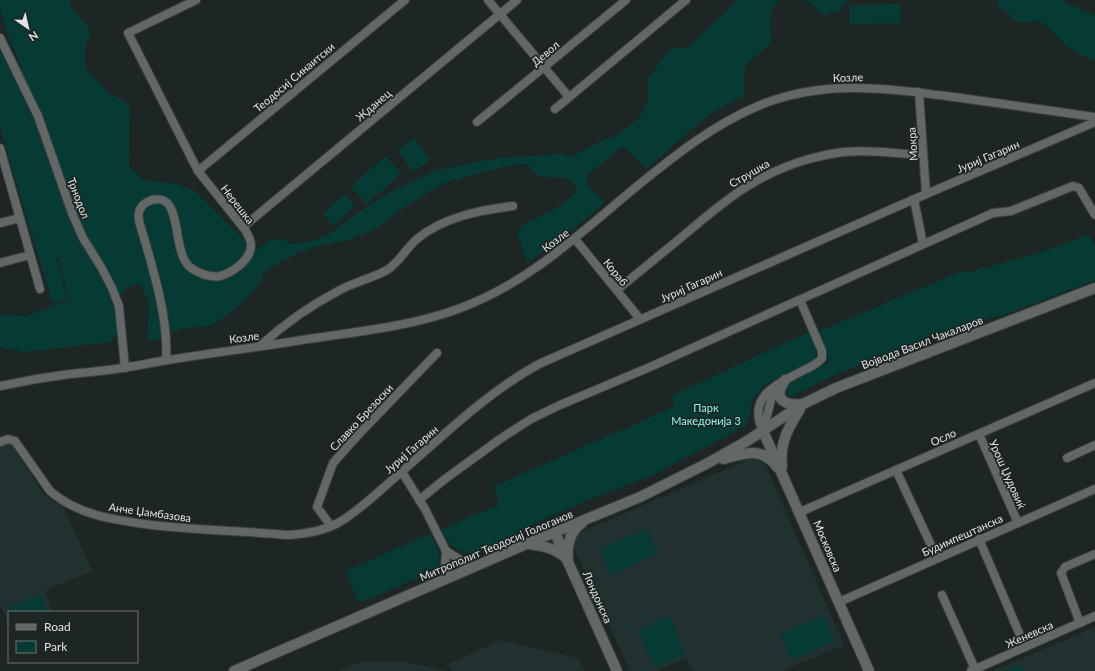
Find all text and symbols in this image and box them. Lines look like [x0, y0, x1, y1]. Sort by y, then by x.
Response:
north arrow [8, 8, 48, 48]
text: N [27, 29, 41, 44]
street label: Девол [529, 38, 561, 68]
street label: Теодосиј Синаитски [251, 39, 337, 115]
street label: Козле [833, 70, 864, 84]
street label: Жданец [353, 86, 394, 124]
street label: Мокра [904, 127, 920, 161]
street label: Јуриј Гагарин [955, 137, 1021, 175]
street label: Струшка [726, 156, 772, 190]
street label: Трнодол [65, 176, 93, 220]
street label: Нерешка [219, 182, 257, 226]
street label: Козле [539, 226, 571, 254]
street label: Кораб [601, 256, 631, 288]
street label: Јуриј Гагарин [658, 266, 724, 304]
street label: Војвода Васил Чакаларов [859, 313, 985, 371]
street label: Козле [228, 328, 260, 346]
street label: Славко Брезоски [327, 381, 395, 453]
park label: Парк Македонија 3 [671, 401, 741, 427]
street label: Јуриј Гагарин [382, 422, 440, 476]
street label: Осло [928, 426, 958, 448]
street label: Урош Џудовиќ [987, 438, 1029, 511]
street label: Анче Џамбазова [108, 500, 192, 524]
street label: Митрополит Теодосиј Гологанов [417, 507, 575, 583]
street label: Будимпештанска [920, 511, 1004, 559]
street label: Московска [811, 518, 845, 574]
street label: Лондонска [580, 568, 615, 625]
legend [8, 611, 138, 663]
street label: Женевска [1003, 618, 1055, 650]
text: Road [44, 619, 71, 634]
text: Park [44, 639, 68, 654]

